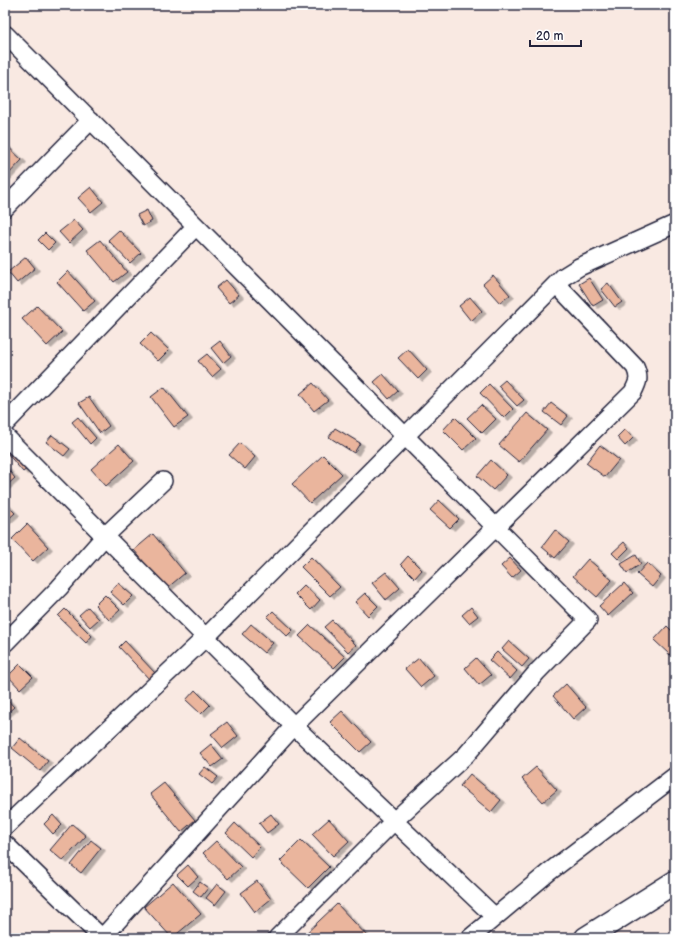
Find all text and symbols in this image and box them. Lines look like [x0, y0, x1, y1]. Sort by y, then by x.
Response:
scale bar [530, 22, 581, 48]
text: 20 m [536, 29, 563, 44]

